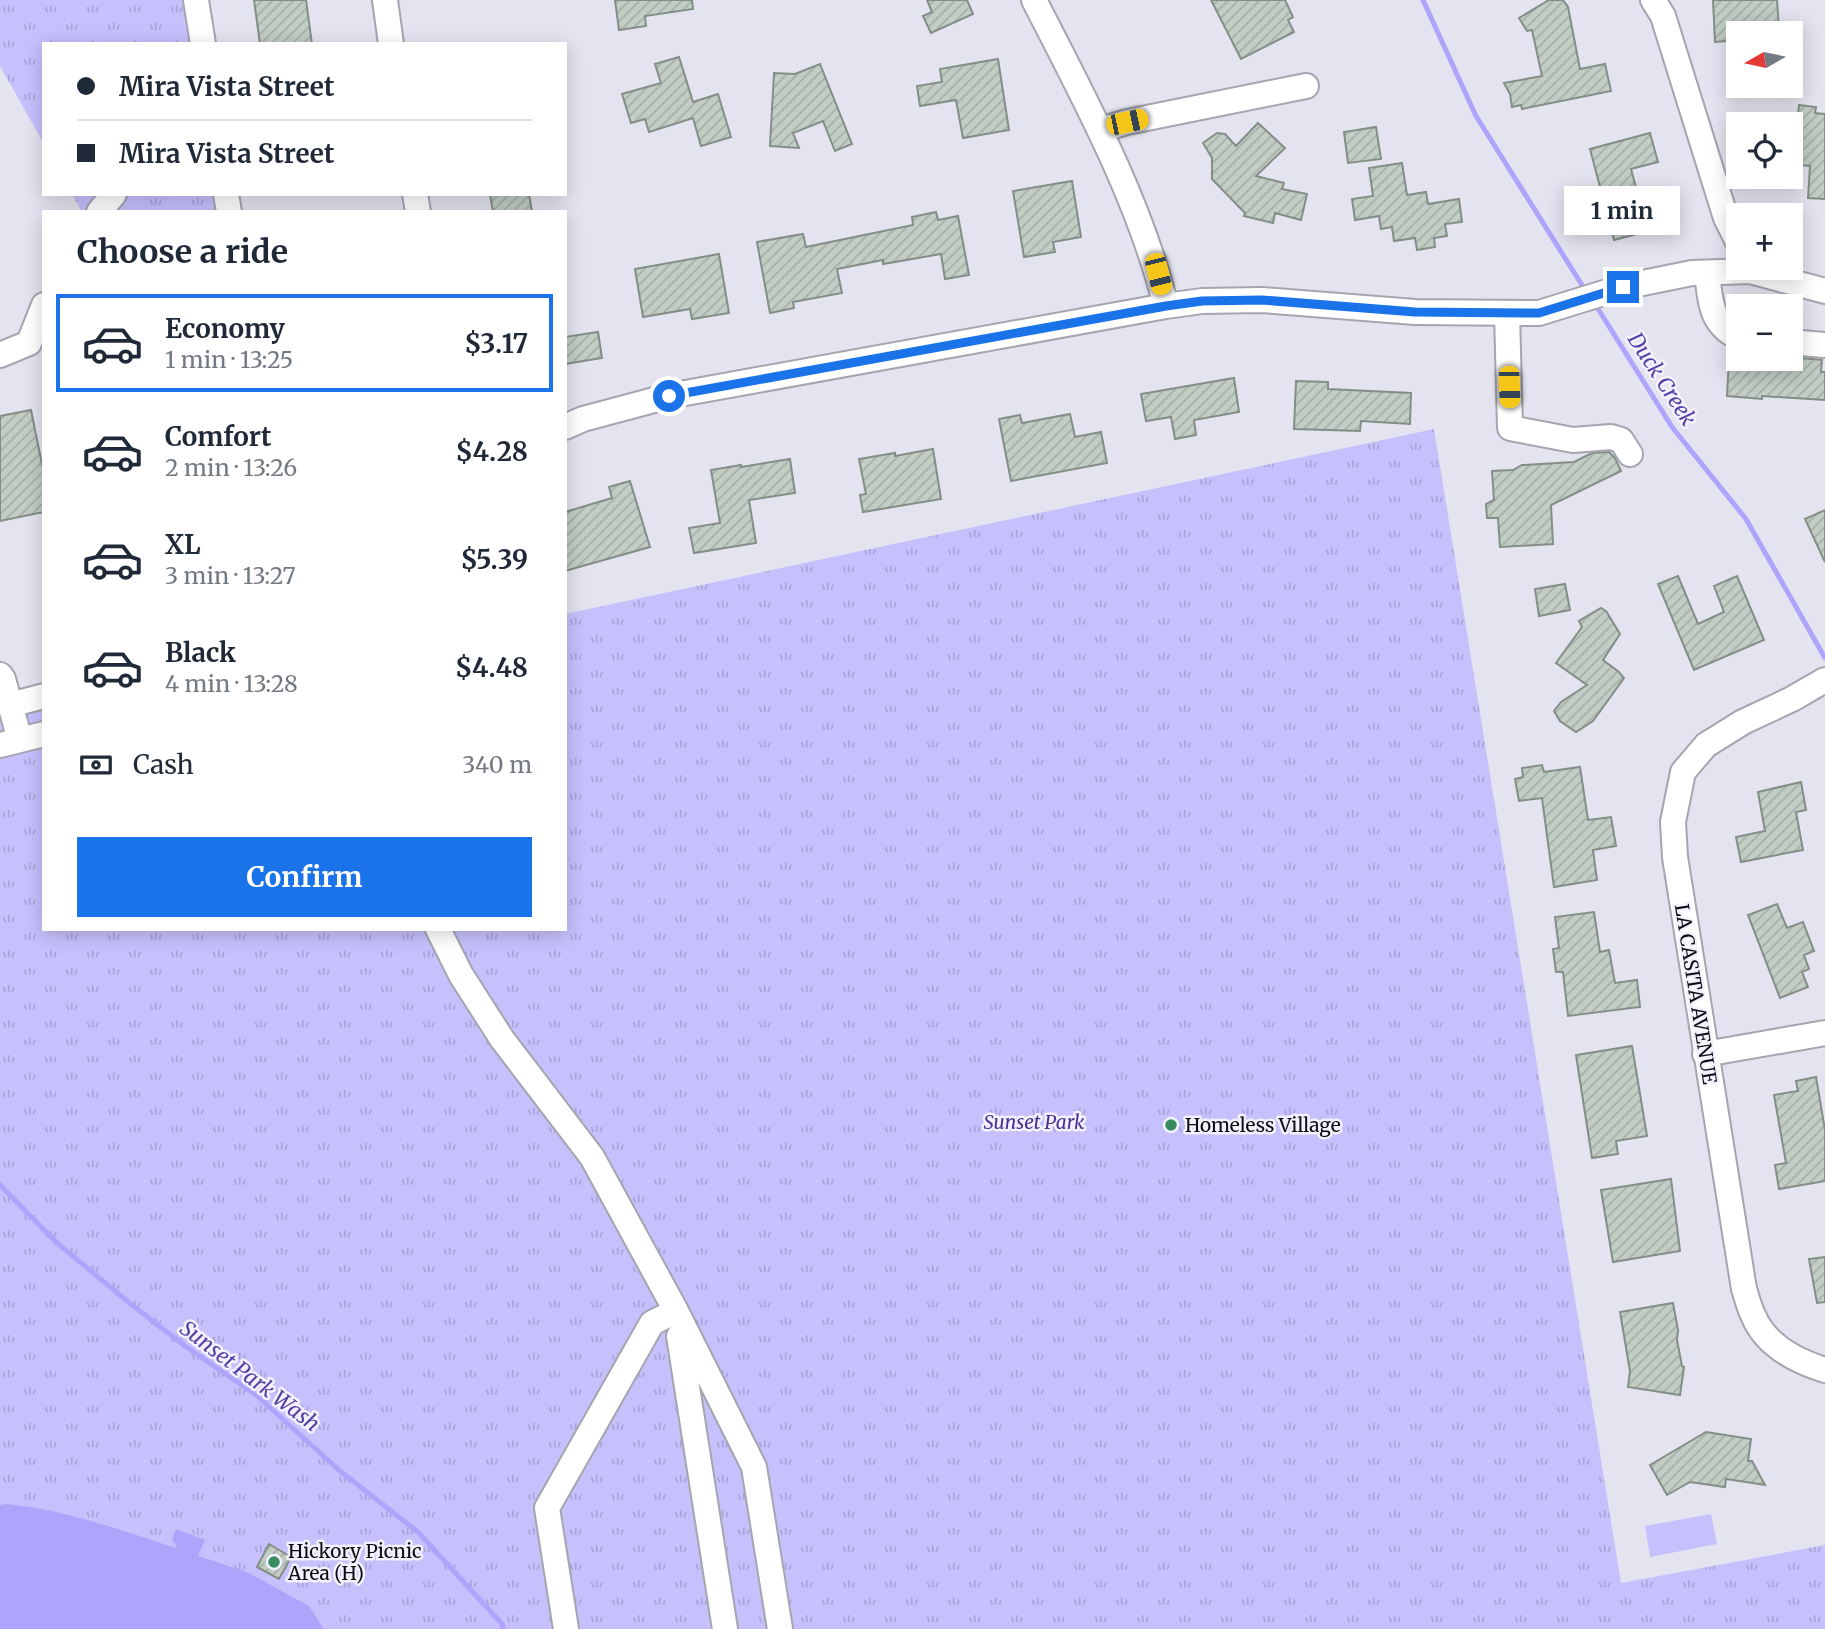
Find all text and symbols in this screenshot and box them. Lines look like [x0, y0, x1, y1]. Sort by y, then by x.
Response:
north arrow [1726, 21, 1802, 98]
map controls [1726, 21, 1803, 371]
text: Mira Vista Street [119, 70, 334, 103]
car [1105, 107, 1150, 137]
button: locate [1726, 112, 1803, 189]
text: Mira Vista Street [119, 137, 334, 170]
callout: 1 min [1565, 186, 1681, 234]
text: 1 min [1591, 196, 1653, 225]
button: + [1726, 203, 1803, 280]
text: Choose a ride [77, 232, 288, 272]
car [1143, 251, 1174, 297]
route end [1607, 271, 1639, 303]
button: − [1726, 294, 1803, 371]
icon: car [81, 312, 144, 375]
text: Economy [165, 312, 285, 345]
water label: Duck Creek [1621, 326, 1702, 431]
text: $3.17 [464, 327, 528, 360]
text: 1 min · 13:25 [165, 345, 293, 374]
car [1498, 366, 1521, 408]
route start [653, 380, 685, 412]
icon: car [81, 420, 144, 483]
text: Comfort [165, 420, 271, 453]
text: $4.28 [456, 435, 528, 468]
text: 2 min · 13:26 [165, 453, 297, 482]
icon: car [81, 528, 144, 591]
text: XL [165, 528, 201, 561]
text: $5.39 [460, 543, 528, 576]
text: 3 min · 13:27 [165, 561, 296, 590]
icon: car [81, 636, 144, 699]
text: Black [165, 636, 236, 669]
text: $4.48 [455, 651, 528, 684]
text: 4 min · 13:28 [165, 669, 298, 698]
icon: cash [77, 746, 115, 784]
text: Cash [133, 748, 194, 781]
text: 340 m [462, 750, 532, 779]
button: Confirm [77, 837, 532, 917]
street label: LA CASITA AVENUE [1670, 902, 1722, 1086]
park label: Sunset Park [984, 1110, 1085, 1134]
place label: Homeless Village [1185, 1113, 1341, 1137]
marker: Homeless Village [1163, 1117, 1179, 1133]
water label: Sunset Park Wash [175, 1315, 325, 1437]
place label: Hickory Picnic Area (H) [287, 1539, 422, 1585]
marker: Hickory Picnic Area (H) [266, 1554, 282, 1570]

